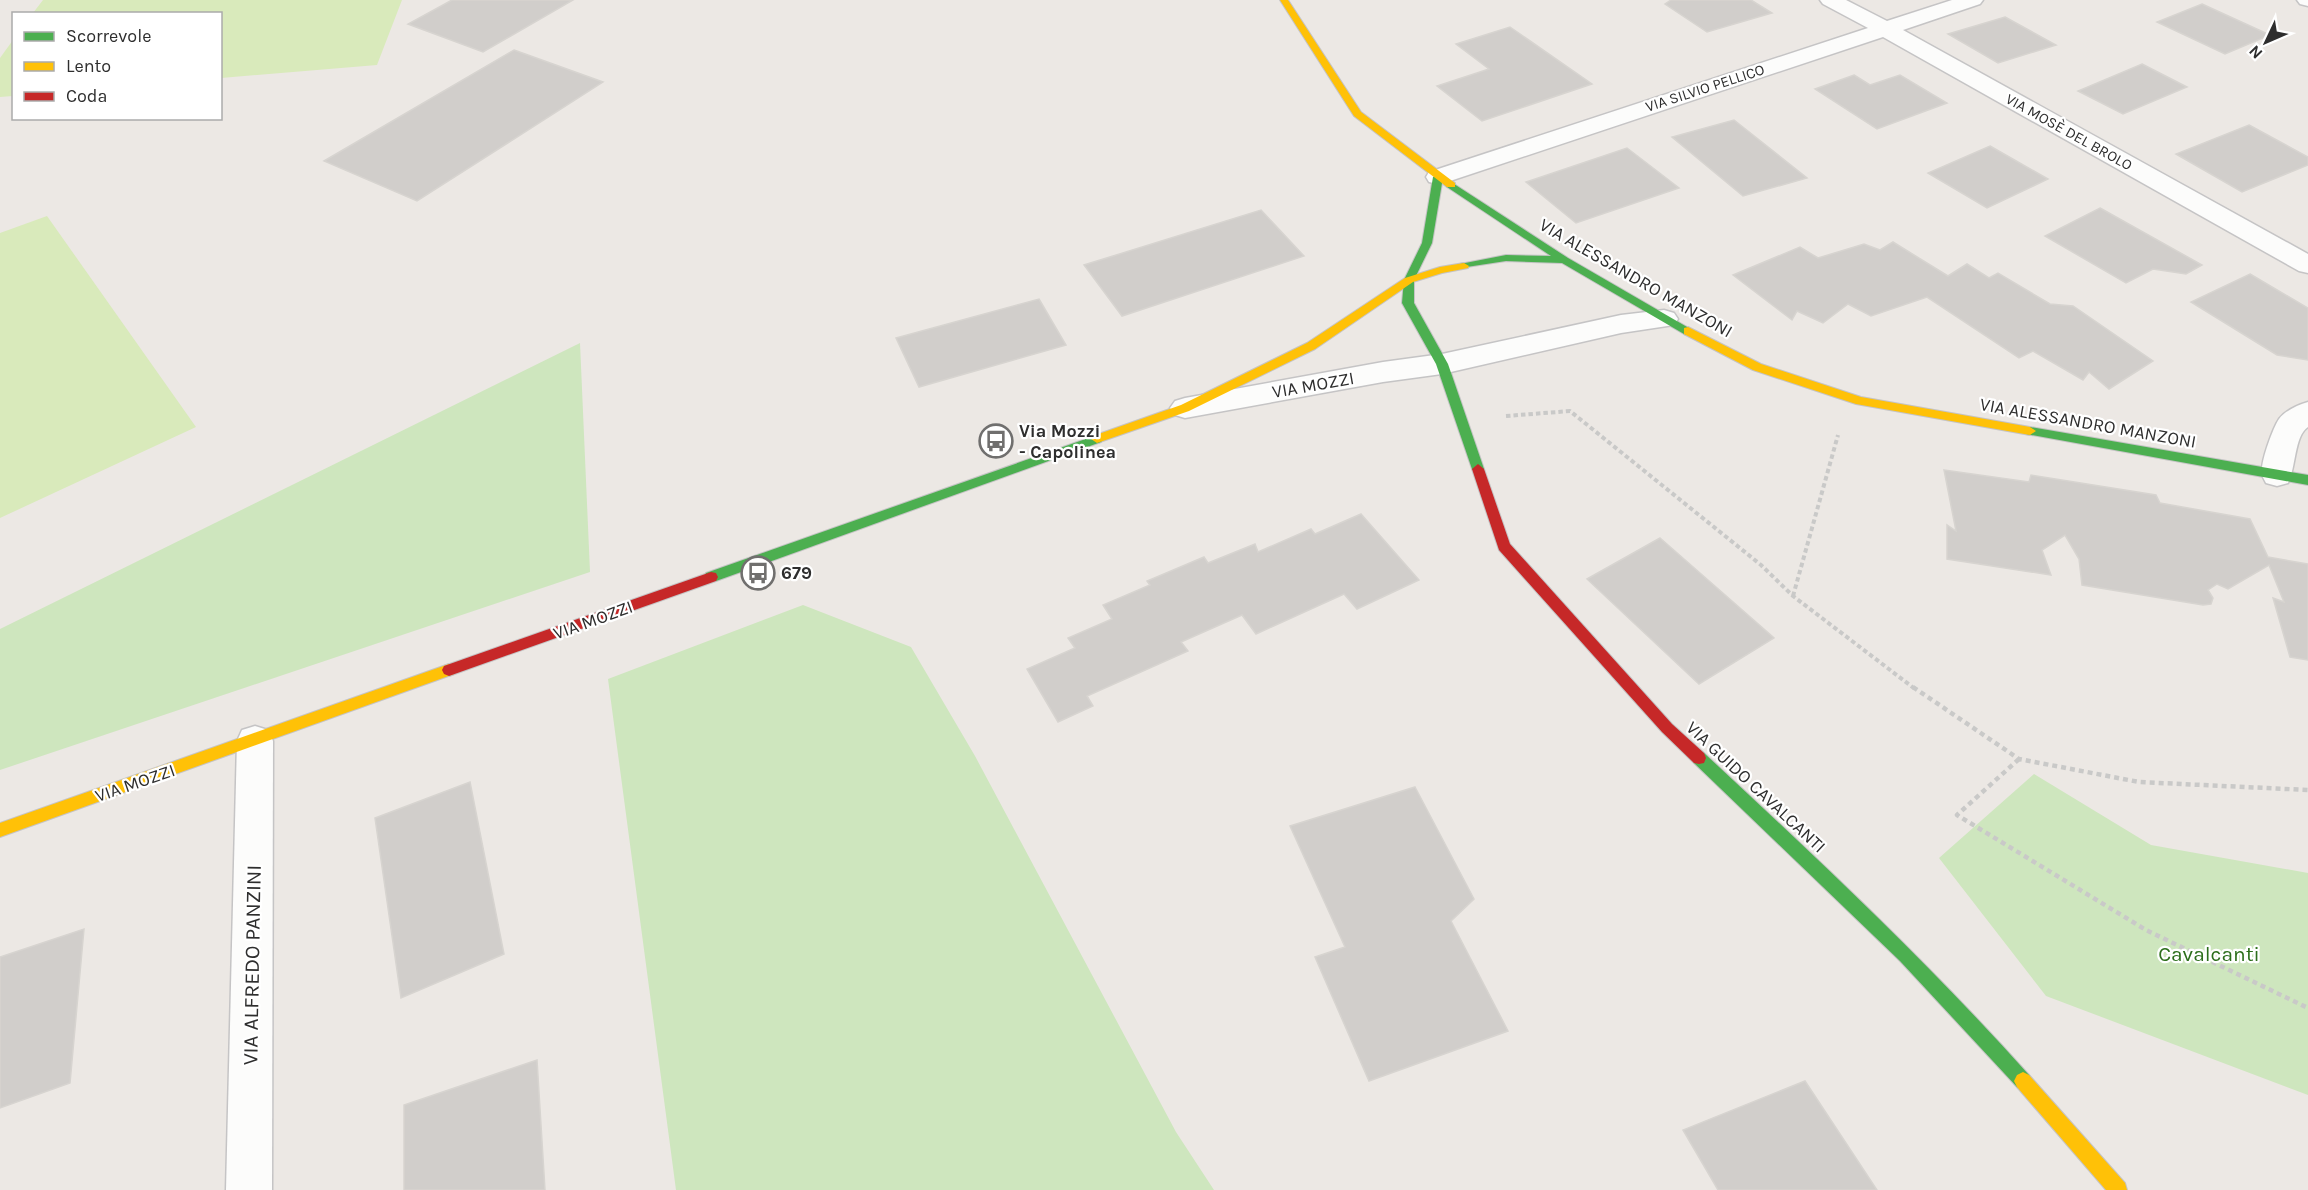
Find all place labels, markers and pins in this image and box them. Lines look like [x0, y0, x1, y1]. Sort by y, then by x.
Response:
place label: Via Mozzi - Capolinea [1019, 420, 1116, 463]
bus stop icon: Via Mozzi - Capolinea [978, 423, 1014, 459]
bus stop icon: 679 [740, 555, 776, 591]
place label: 679 [781, 562, 812, 584]

